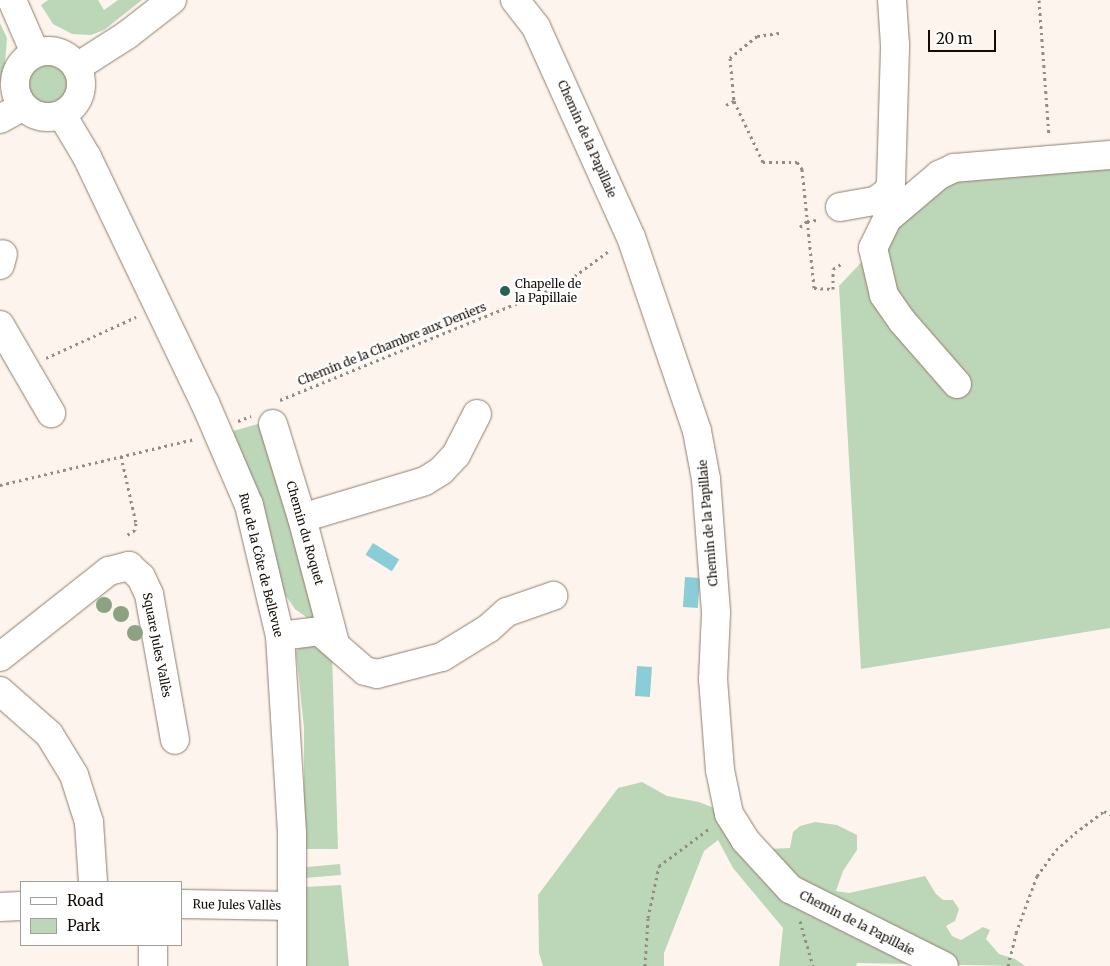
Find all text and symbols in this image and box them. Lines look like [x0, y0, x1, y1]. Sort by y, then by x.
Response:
scale bar [930, 20, 998, 52]
text: 20 m [936, 29, 973, 48]
street label: Chemin de la Papillaie [555, 78, 619, 200]
place label: Chapelle de la Papillaie [515, 277, 581, 305]
marker: Chapelle de la Papillaie [499, 285, 511, 297]
street label: Chemin de la Chambre aux Deniers [296, 300, 488, 388]
street label: Chemin de la Papillaie [695, 459, 721, 587]
street label: Chemin du Roquet [283, 479, 327, 587]
street label: Rue de la Côte de Bellevue [236, 491, 286, 639]
street label: Square Jules Vallès [140, 591, 174, 699]
legend [20, 881, 182, 946]
street label: Chemin de la Papillaie [797, 888, 917, 958]
text: Road [67, 891, 103, 910]
street label: Rue Jules Vallès [193, 897, 281, 913]
text: Park [67, 916, 100, 935]

